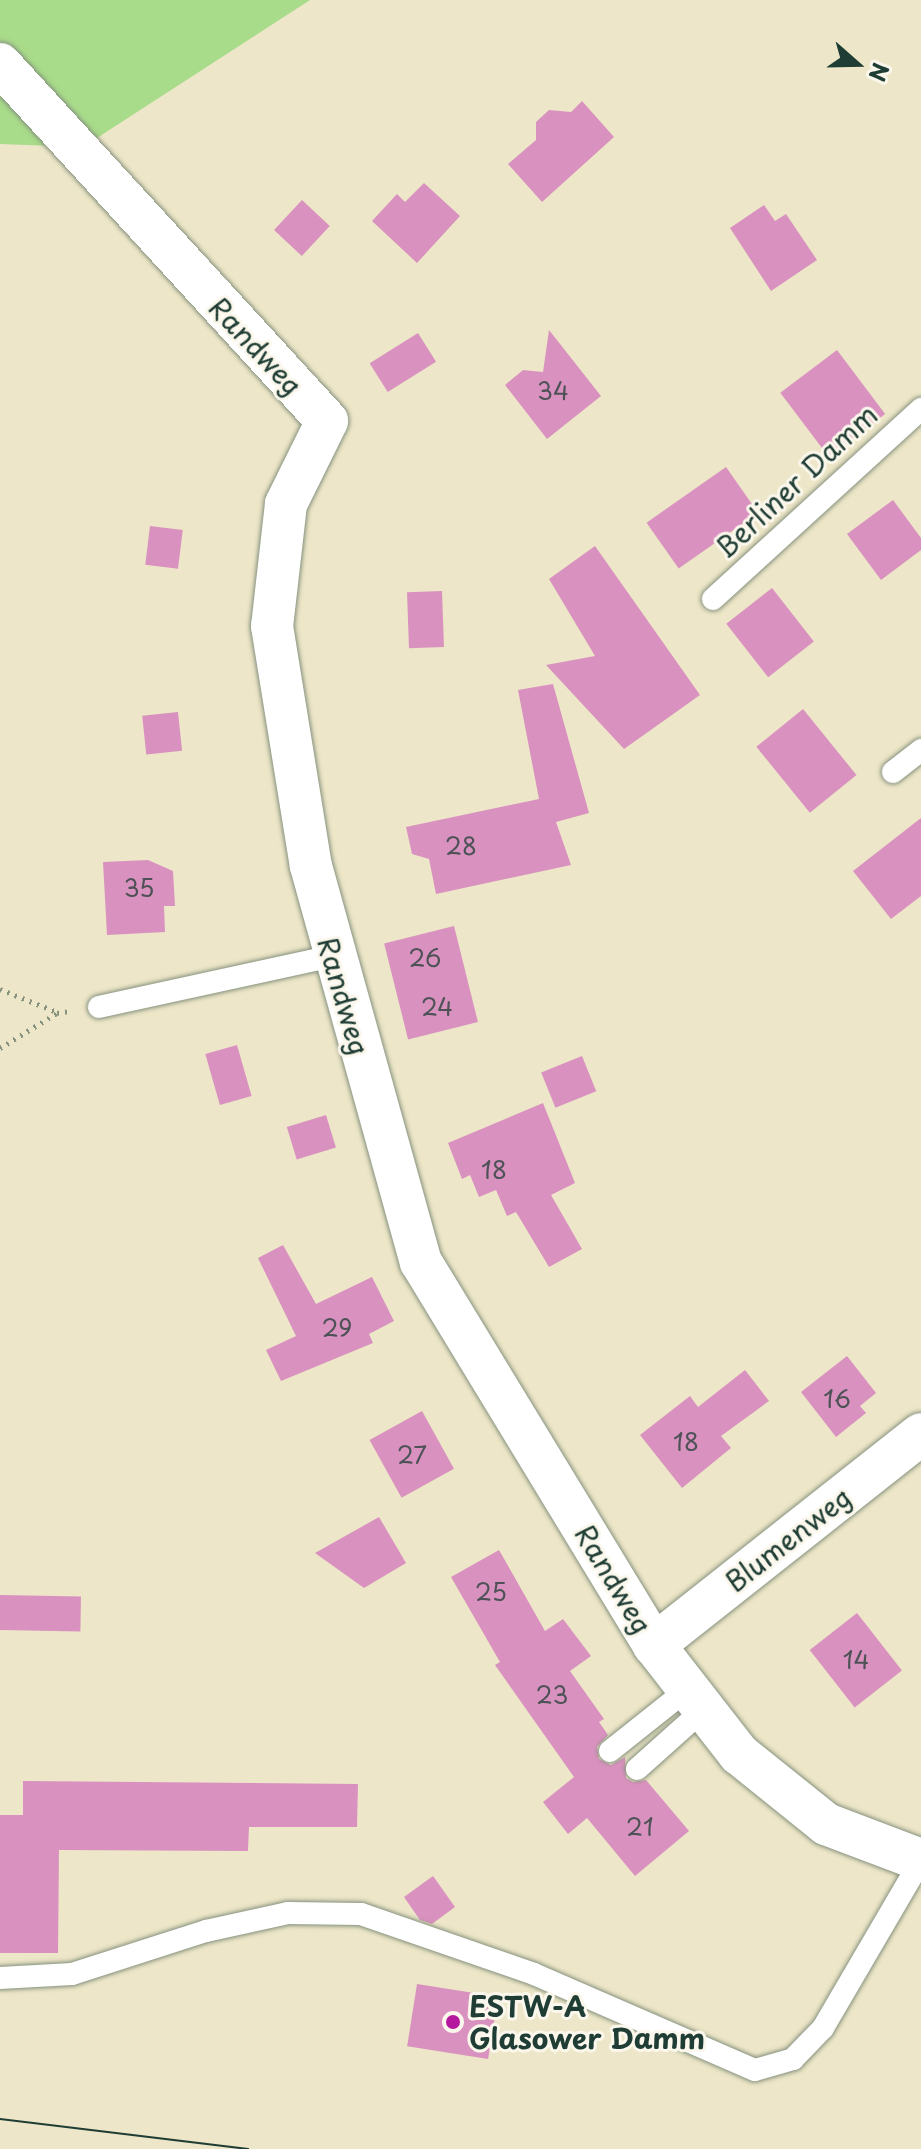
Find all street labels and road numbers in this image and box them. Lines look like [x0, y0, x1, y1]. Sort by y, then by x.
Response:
street label: Randweg [202, 290, 310, 402]
street label: Berliner Damm [708, 397, 884, 565]
street label: Randweg [311, 933, 377, 1059]
street label: Blumenweg [718, 1480, 858, 1598]
street label: Randweg [568, 1518, 660, 1640]

